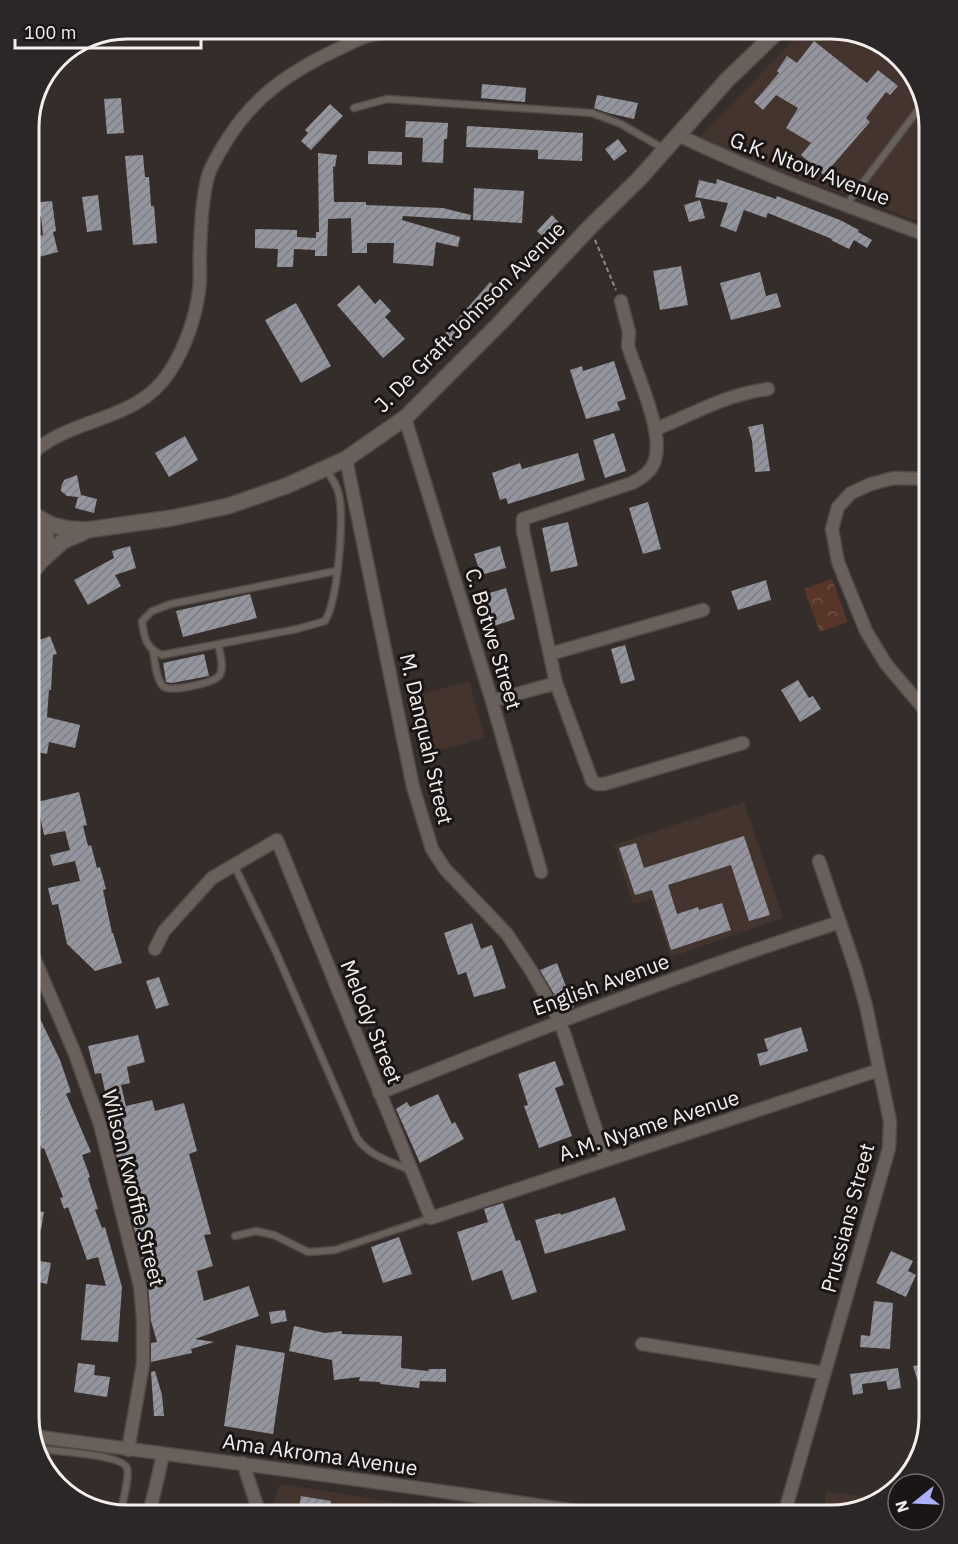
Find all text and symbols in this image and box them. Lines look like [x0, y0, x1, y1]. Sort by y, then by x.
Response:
scale bar [15, 12, 201, 50]
text: 100 m [24, 21, 76, 44]
street label: G.K. Ntow Avenue [726, 125, 894, 212]
street label: J. De Graft Johnson Avenue [368, 215, 571, 418]
street label: C. Botwe Street [459, 564, 529, 713]
street label: M. Danquah Street [394, 650, 460, 827]
street label: English Avenue [528, 946, 673, 1022]
street label: Melody Street [334, 956, 409, 1088]
street label: A.M. Nyame Avenue [555, 1083, 743, 1167]
street label: Wilson Kwoffie Street [96, 1086, 172, 1289]
street label: Prussians Street [814, 1140, 880, 1296]
street label: Ama Akroma Avenue [221, 1426, 419, 1482]
north arrow [886, 1472, 946, 1532]
text: N [890, 1498, 913, 1515]

